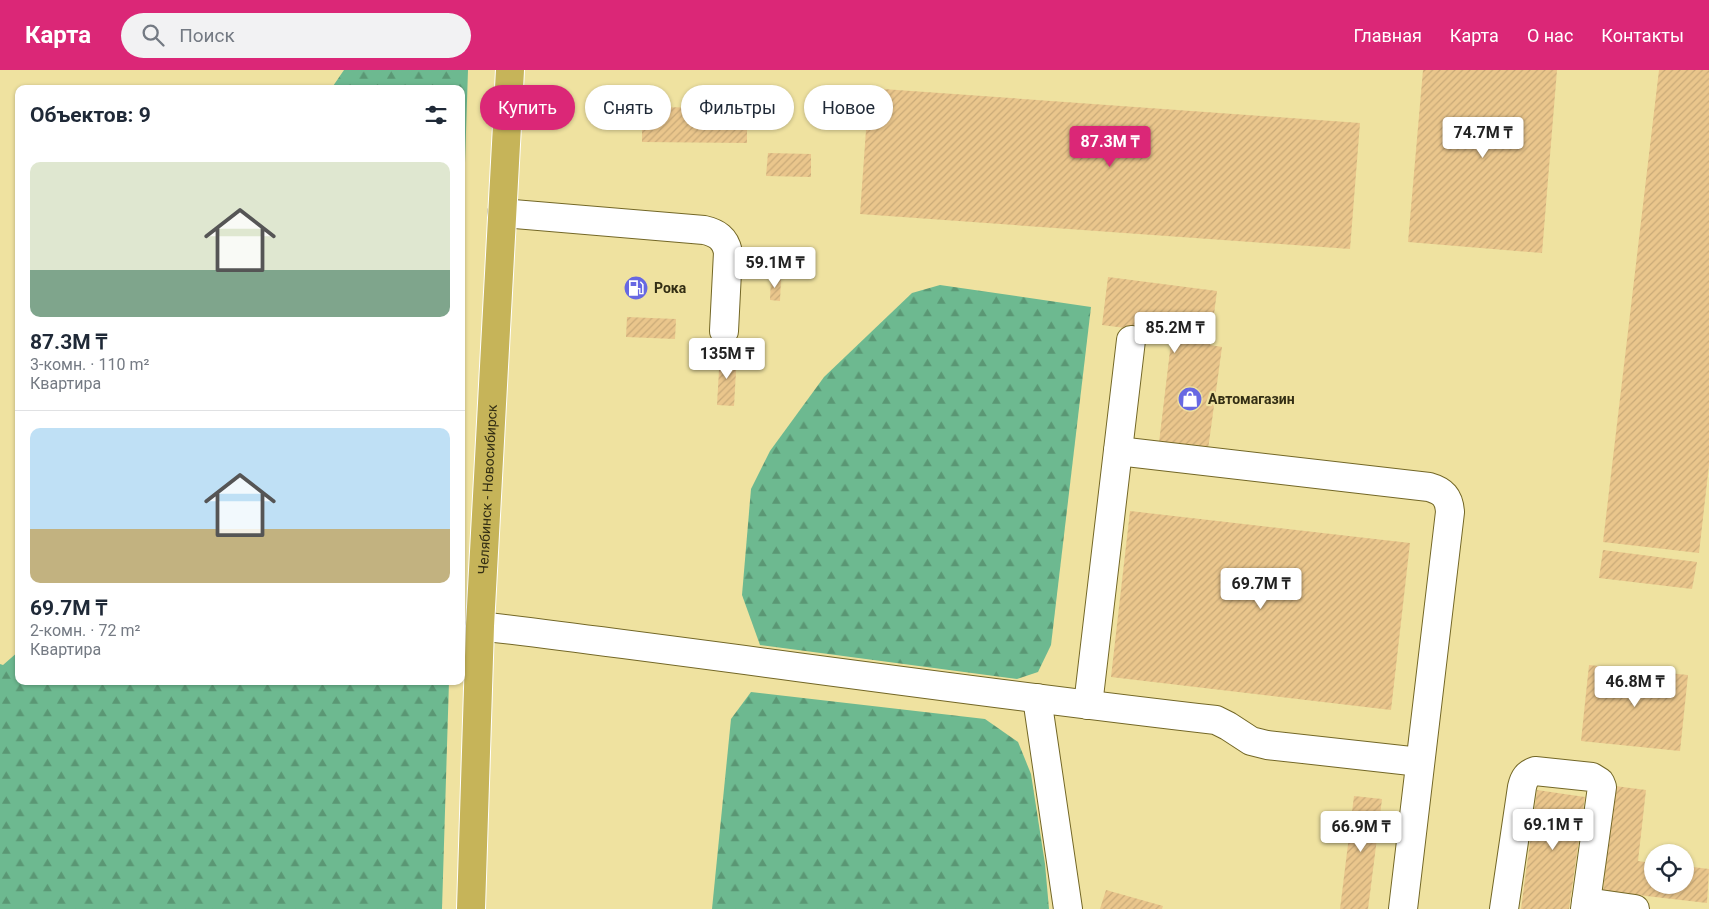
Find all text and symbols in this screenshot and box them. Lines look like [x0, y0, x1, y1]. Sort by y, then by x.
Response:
search box [121, 13, 471, 58]
text: Карта [25, 21, 91, 49]
icon: search [139, 21, 167, 49]
text: Поиск [179, 24, 235, 47]
text: Главная [1353, 25, 1422, 46]
text: Карта [1450, 25, 1499, 46]
text: О нас [1527, 25, 1573, 46]
text: Контакты [1601, 25, 1684, 46]
chip: Купить [480, 85, 575, 130]
chip: Снять [585, 85, 671, 130]
chip: Фильтры [681, 85, 794, 130]
chip: Новое [804, 85, 893, 130]
icon: filters [422, 101, 450, 129]
text: Объектов: 9 [30, 103, 151, 127]
pin: 74.7M ₸ [1437, 116, 1529, 159]
text: 74.7M ₸ [1454, 123, 1512, 142]
pin: 87.3M ₸ [1064, 126, 1156, 168]
text: 87.3M ₸ [1081, 132, 1139, 151]
icon: home [195, 195, 285, 285]
pin: 59.1M ₸ [729, 246, 821, 289]
text: 59.1M ₸ [746, 253, 804, 272]
fuel station icon: Рока [623, 275, 649, 301]
place label: Рока [654, 280, 687, 296]
pin: 85.2M ₸ [1129, 312, 1221, 354]
text: 85.2M ₸ [1146, 318, 1204, 337]
text: 87.3M ₸ [30, 330, 107, 354]
pin: 135M ₸ [686, 338, 768, 380]
text: 135M ₸ [700, 344, 754, 363]
text: 3-комн. · 110 m² [30, 355, 149, 374]
text: Квартира [30, 374, 101, 393]
shop icon: Автомагазин [1177, 386, 1203, 412]
place label: Автомагазин [1208, 391, 1295, 407]
street label: Челябинск - Новосибирск [475, 403, 500, 575]
icon: home [195, 460, 285, 550]
pin: 69.7M ₸ [1215, 568, 1307, 610]
text: 69.7M ₸ [1232, 574, 1290, 593]
text: 69.7M ₸ [30, 596, 107, 620]
text: 2-комн. · 72 m² [30, 621, 140, 640]
text: Квартира [30, 640, 101, 659]
pin: 46.8M ₸ [1589, 666, 1681, 708]
text: 46.8M ₸ [1606, 672, 1664, 691]
pin: 69.1M ₸ [1507, 808, 1599, 851]
pin: 66.9M ₸ [1315, 810, 1407, 853]
text: 69.1M ₸ [1524, 815, 1582, 834]
text: 66.9M ₸ [1332, 817, 1390, 836]
map controls [1644, 844, 1694, 894]
button: locate [1644, 844, 1694, 894]

